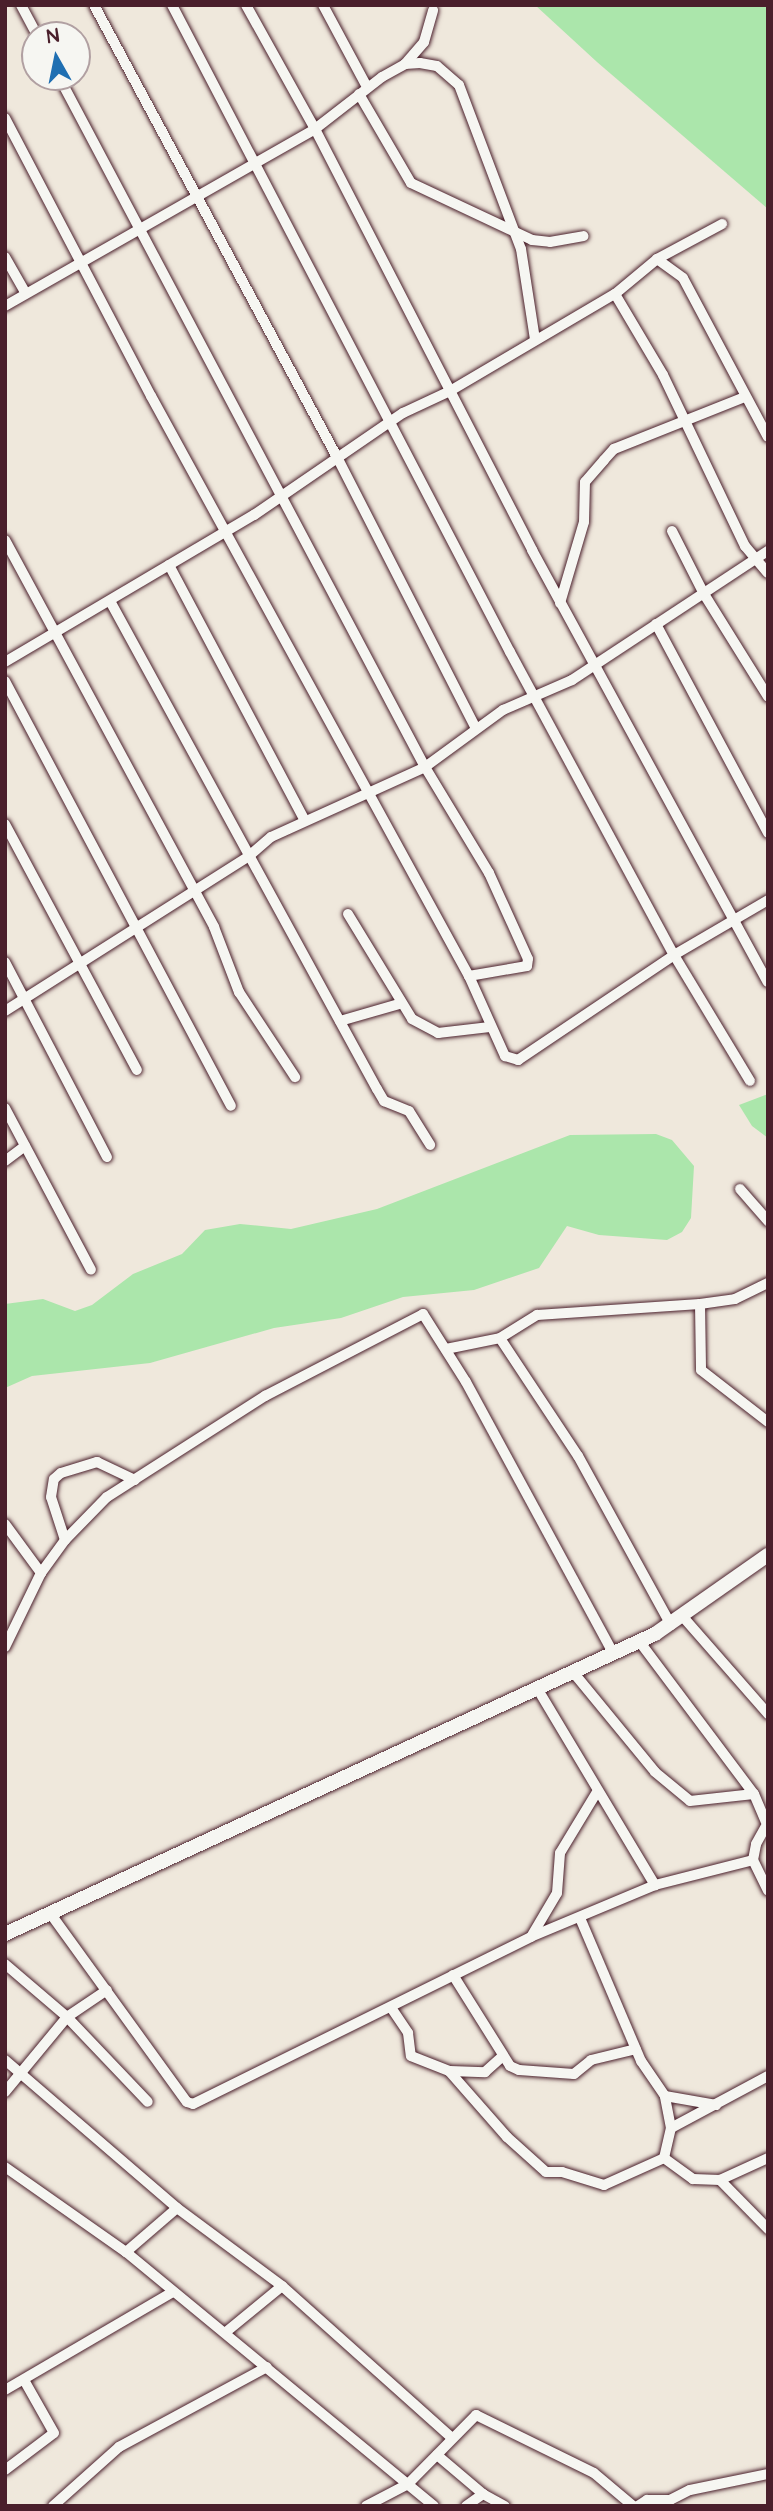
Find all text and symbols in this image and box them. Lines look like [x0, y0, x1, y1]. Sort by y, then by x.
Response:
north arrow [21, 21, 91, 91]
text: N [45, 22, 61, 51]

